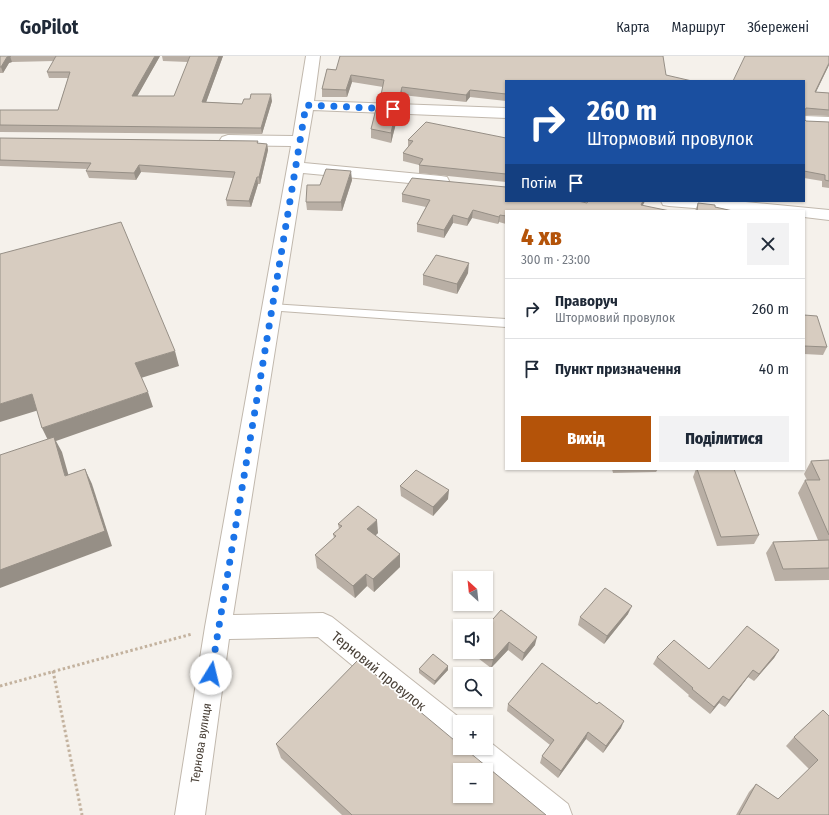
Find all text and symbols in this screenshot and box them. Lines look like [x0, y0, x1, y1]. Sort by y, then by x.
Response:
text: GoPilot [20, 16, 79, 39]
text: Карта [616, 19, 650, 36]
text: Маршрут [672, 19, 725, 36]
text: Збережені [747, 19, 809, 36]
pin [376, 92, 410, 126]
text: 260 m [587, 94, 657, 127]
icon: right [521, 96, 573, 148]
icon: arrive [382, 98, 404, 120]
text: Штормовий провулок [587, 128, 753, 150]
icon: arrive [565, 172, 587, 194]
text: Потім [521, 174, 557, 192]
text: 4 хв [521, 223, 562, 251]
button: close [747, 223, 789, 265]
text: 300 m · 23:00 [521, 252, 590, 267]
text: Праворуч [555, 292, 618, 310]
icon: right [521, 298, 543, 320]
text: 260 m [752, 300, 789, 318]
text: Штормовий провулок [555, 310, 675, 325]
icon: arrive [521, 358, 543, 380]
text: Пункт призначення [555, 360, 681, 378]
text: 40 m [759, 360, 789, 378]
button: Вихід [521, 416, 651, 462]
button: Поділитися [659, 416, 789, 462]
north arrow [453, 571, 493, 611]
map controls [453, 571, 493, 803]
button: sound [453, 619, 493, 659]
street label: Терновий провулок [328, 628, 430, 715]
position arrow [190, 653, 232, 695]
button: search [453, 667, 493, 707]
street label: Тернова вулиця [188, 702, 214, 784]
button: + [453, 715, 493, 755]
button: − [453, 763, 493, 803]

